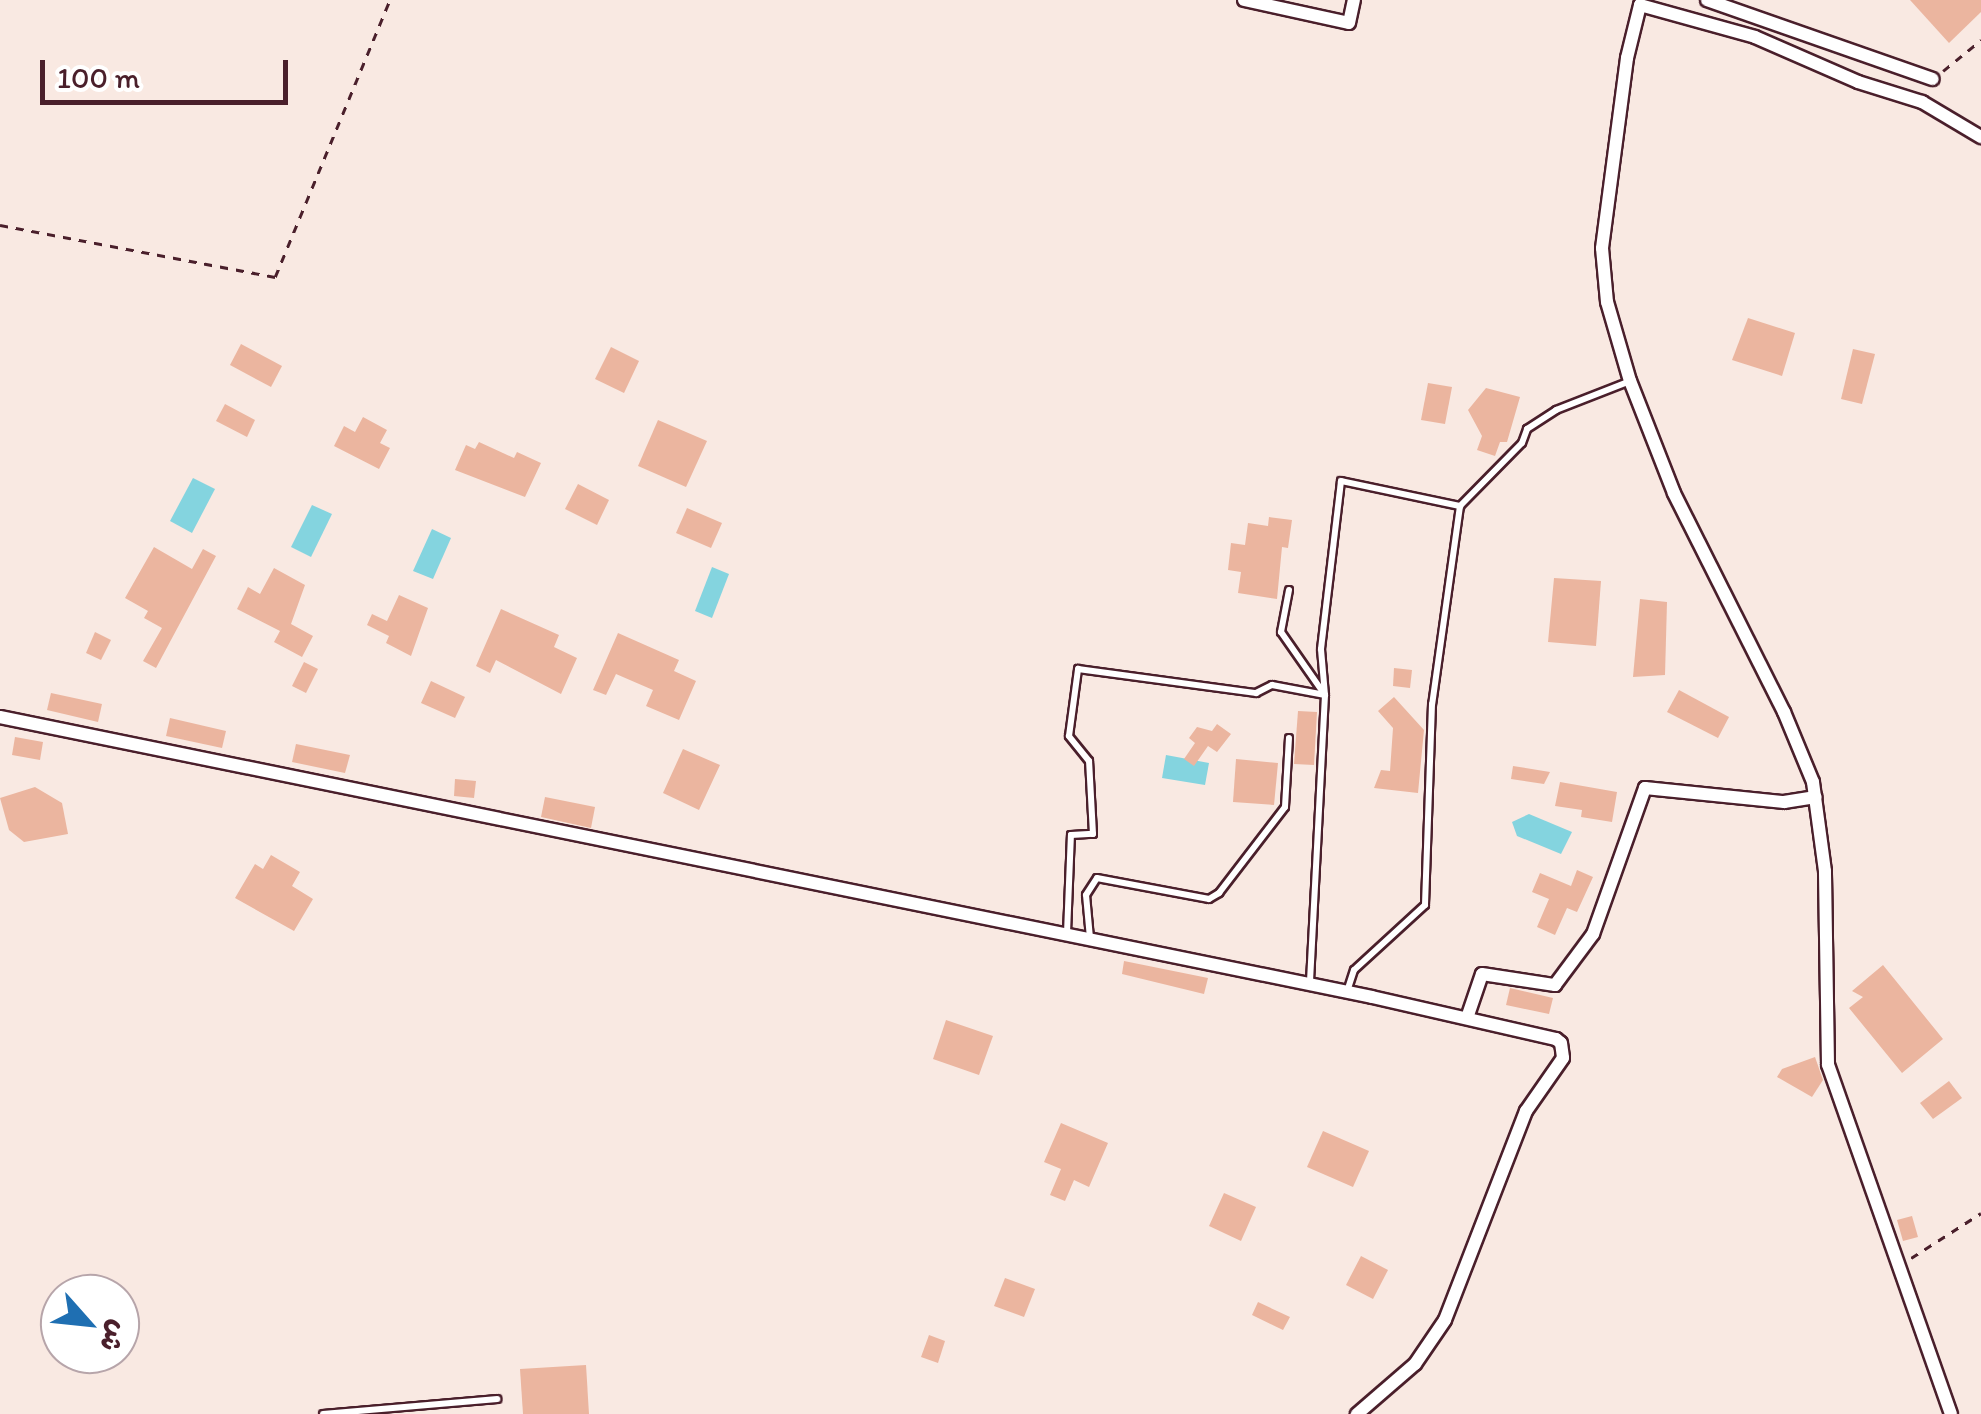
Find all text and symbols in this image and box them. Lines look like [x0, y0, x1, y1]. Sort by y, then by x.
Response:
scale bar [45, 40, 292, 102]
text: 100 m [57, 59, 140, 96]
north arrow [40, 1274, 140, 1374]
text: ش [93, 1315, 137, 1358]

